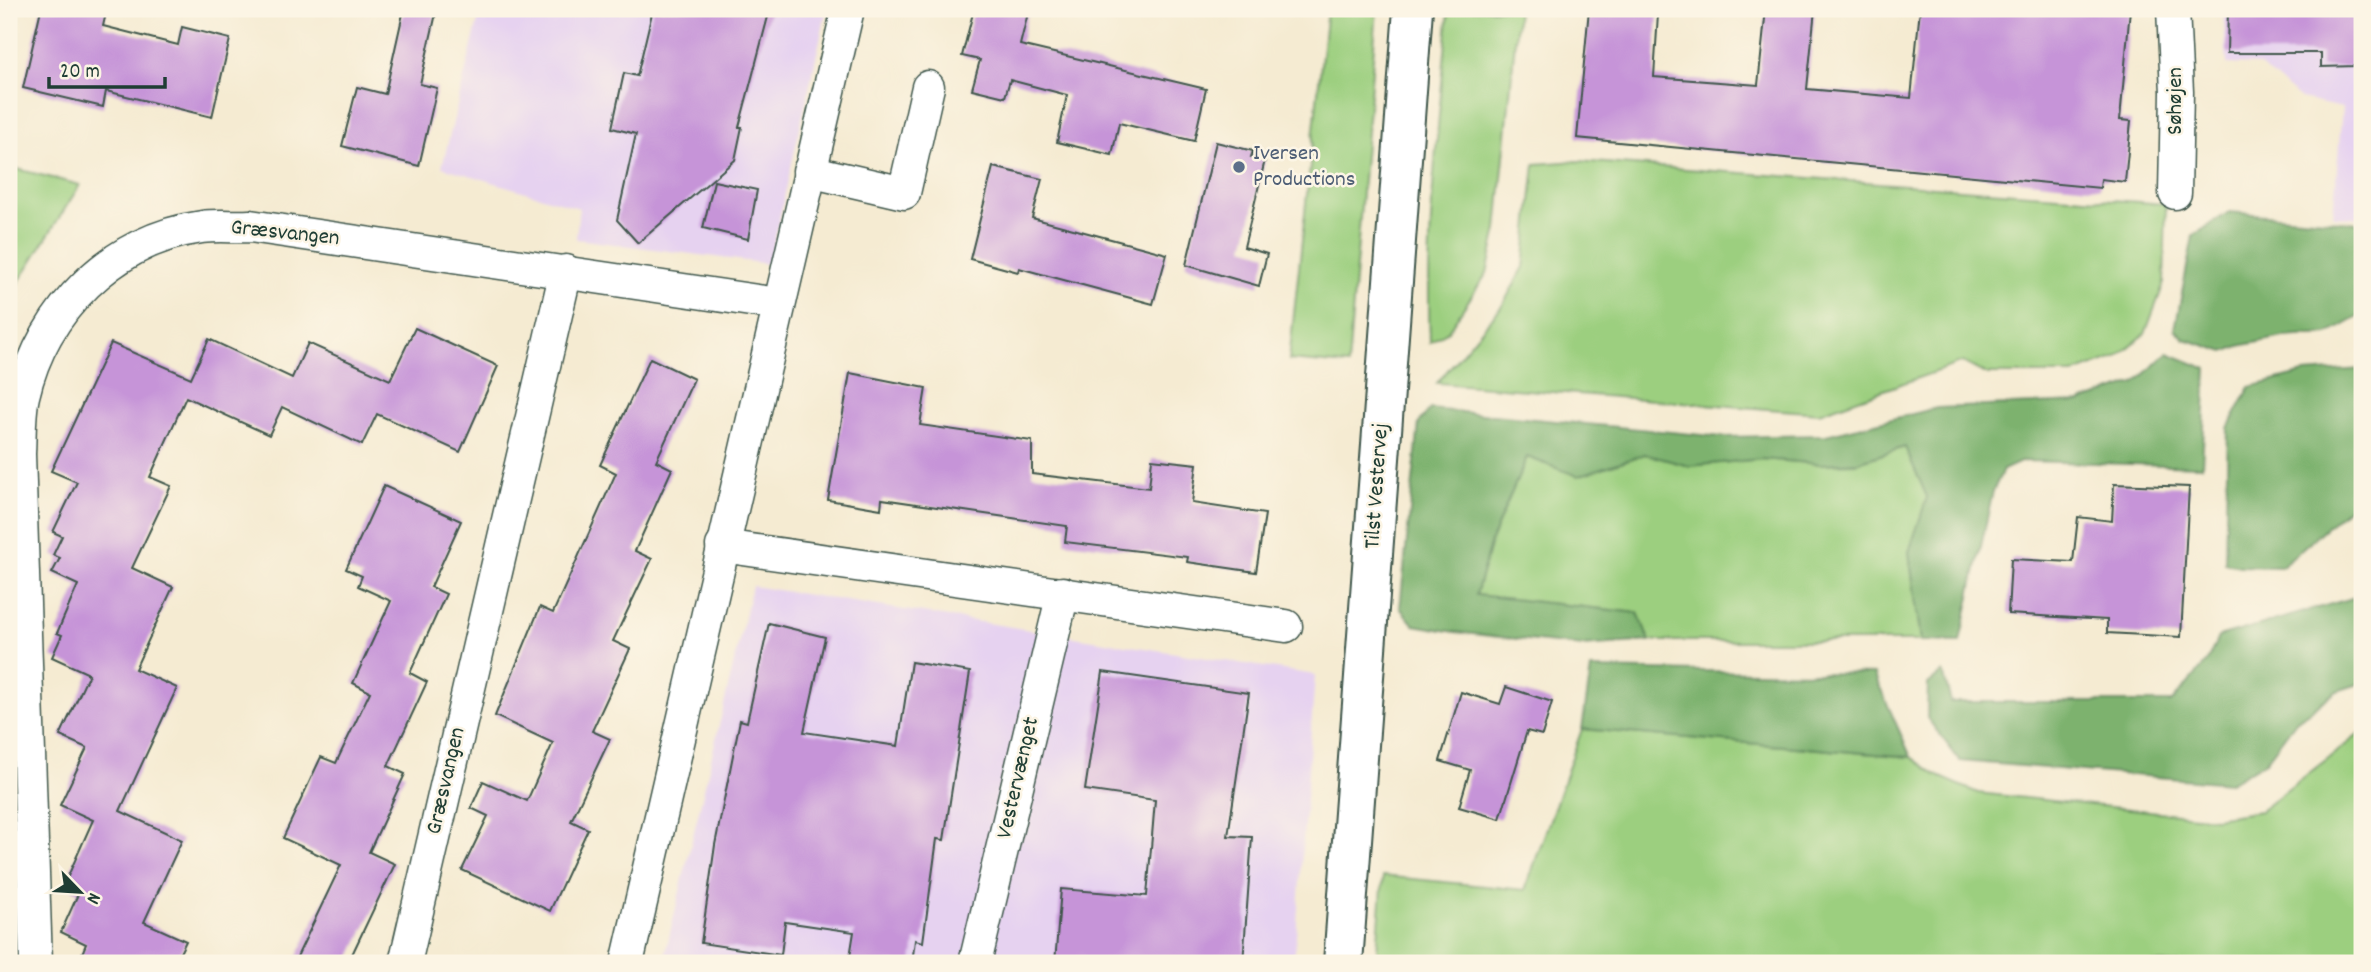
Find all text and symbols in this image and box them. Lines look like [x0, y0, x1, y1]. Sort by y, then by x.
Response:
scale bar [49, 46, 164, 90]
text: 20 m [60, 58, 100, 88]
street label: Søhøjen [2160, 67, 2193, 135]
place label: Iversen Productions [1253, 138, 1355, 197]
marker: Iversen Productions [1231, 159, 1247, 175]
street label: Græsvangen [229, 212, 341, 256]
street label: Tilst Vestervej [1357, 422, 1399, 550]
street label: Vestervænget [989, 714, 1049, 842]
street label: Græsvangen [419, 724, 475, 838]
north arrow [46, 856, 116, 926]
text: N [78, 888, 106, 908]

